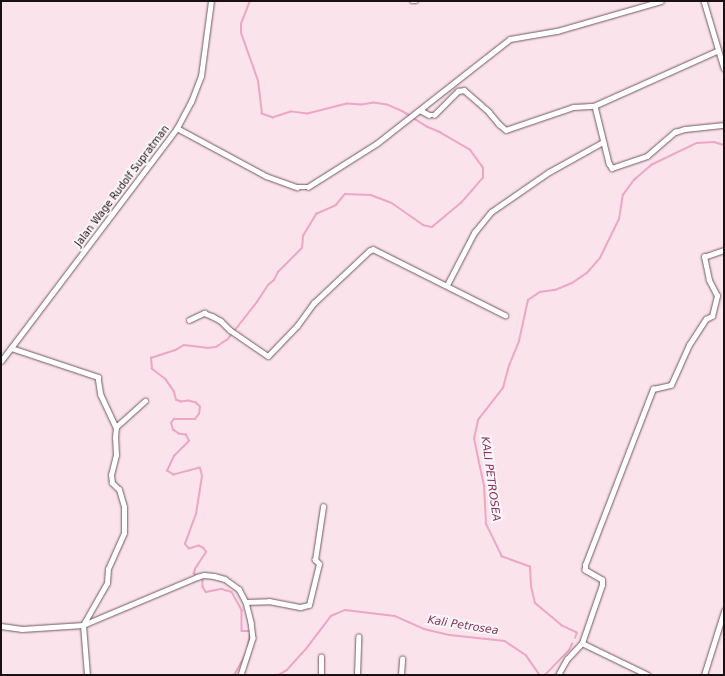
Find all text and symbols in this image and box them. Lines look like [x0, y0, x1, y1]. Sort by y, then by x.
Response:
street label: Jalan Wage Rudolf Supratman [72, 123, 172, 249]
water label: KALI PETROSEA [478, 436, 502, 522]
water label: Kali Petrosea [427, 614, 499, 638]

